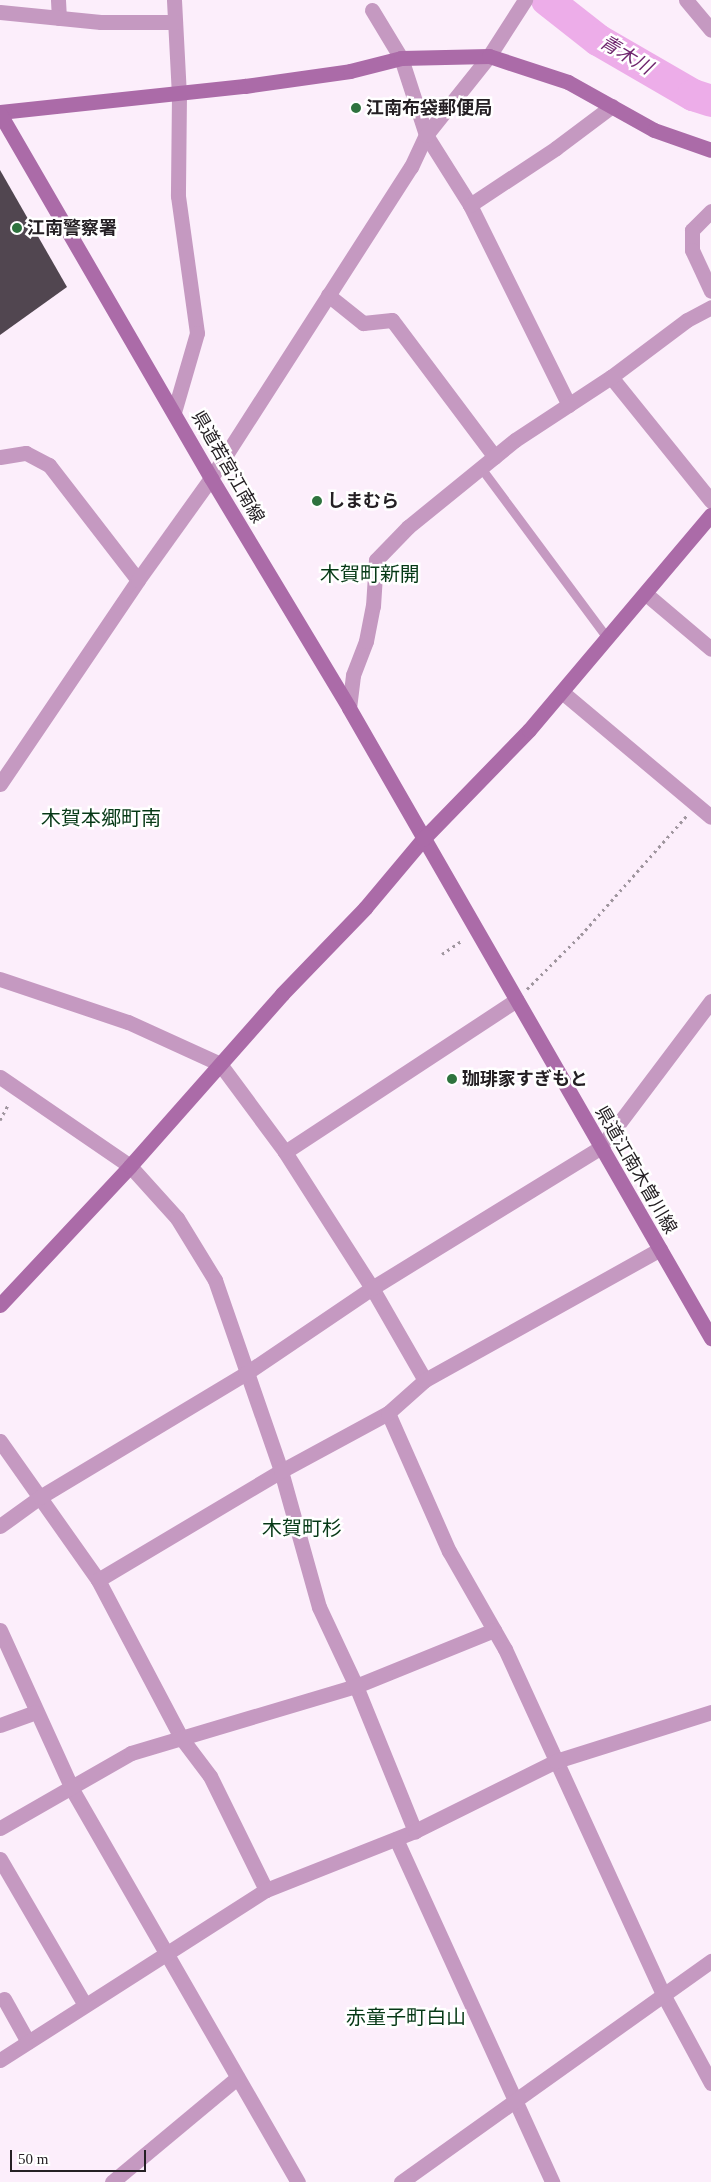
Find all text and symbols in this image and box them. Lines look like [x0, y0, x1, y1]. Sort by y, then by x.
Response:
water label: 青木川 [596, 31, 656, 79]
place label: 江南布袋郵便局 [366, 97, 492, 119]
marker: 江南布袋郵便局 [350, 102, 362, 114]
place label: 江南警察署 [27, 217, 117, 239]
marker: 江南警察署 [11, 222, 23, 234]
street label: 県道若宮江南線 [187, 407, 269, 527]
place label: しまむら [327, 490, 399, 512]
marker: しまむら [311, 495, 323, 507]
district label: 木賀町新開 [320, 562, 420, 586]
district label: 木賀本郷町南 [41, 806, 161, 830]
place label: 珈琲家すぎもと [462, 1068, 588, 1090]
marker: 珈琲家すぎもと [446, 1073, 458, 1085]
street label: 県道江南木曽川線 [591, 1102, 681, 1238]
district label: 木賀町杉 [262, 1516, 342, 1540]
district label: 赤童子町白山 [346, 2005, 466, 2029]
scale bar [12, 2140, 149, 2172]
text: 50 m [18, 2151, 48, 2167]

